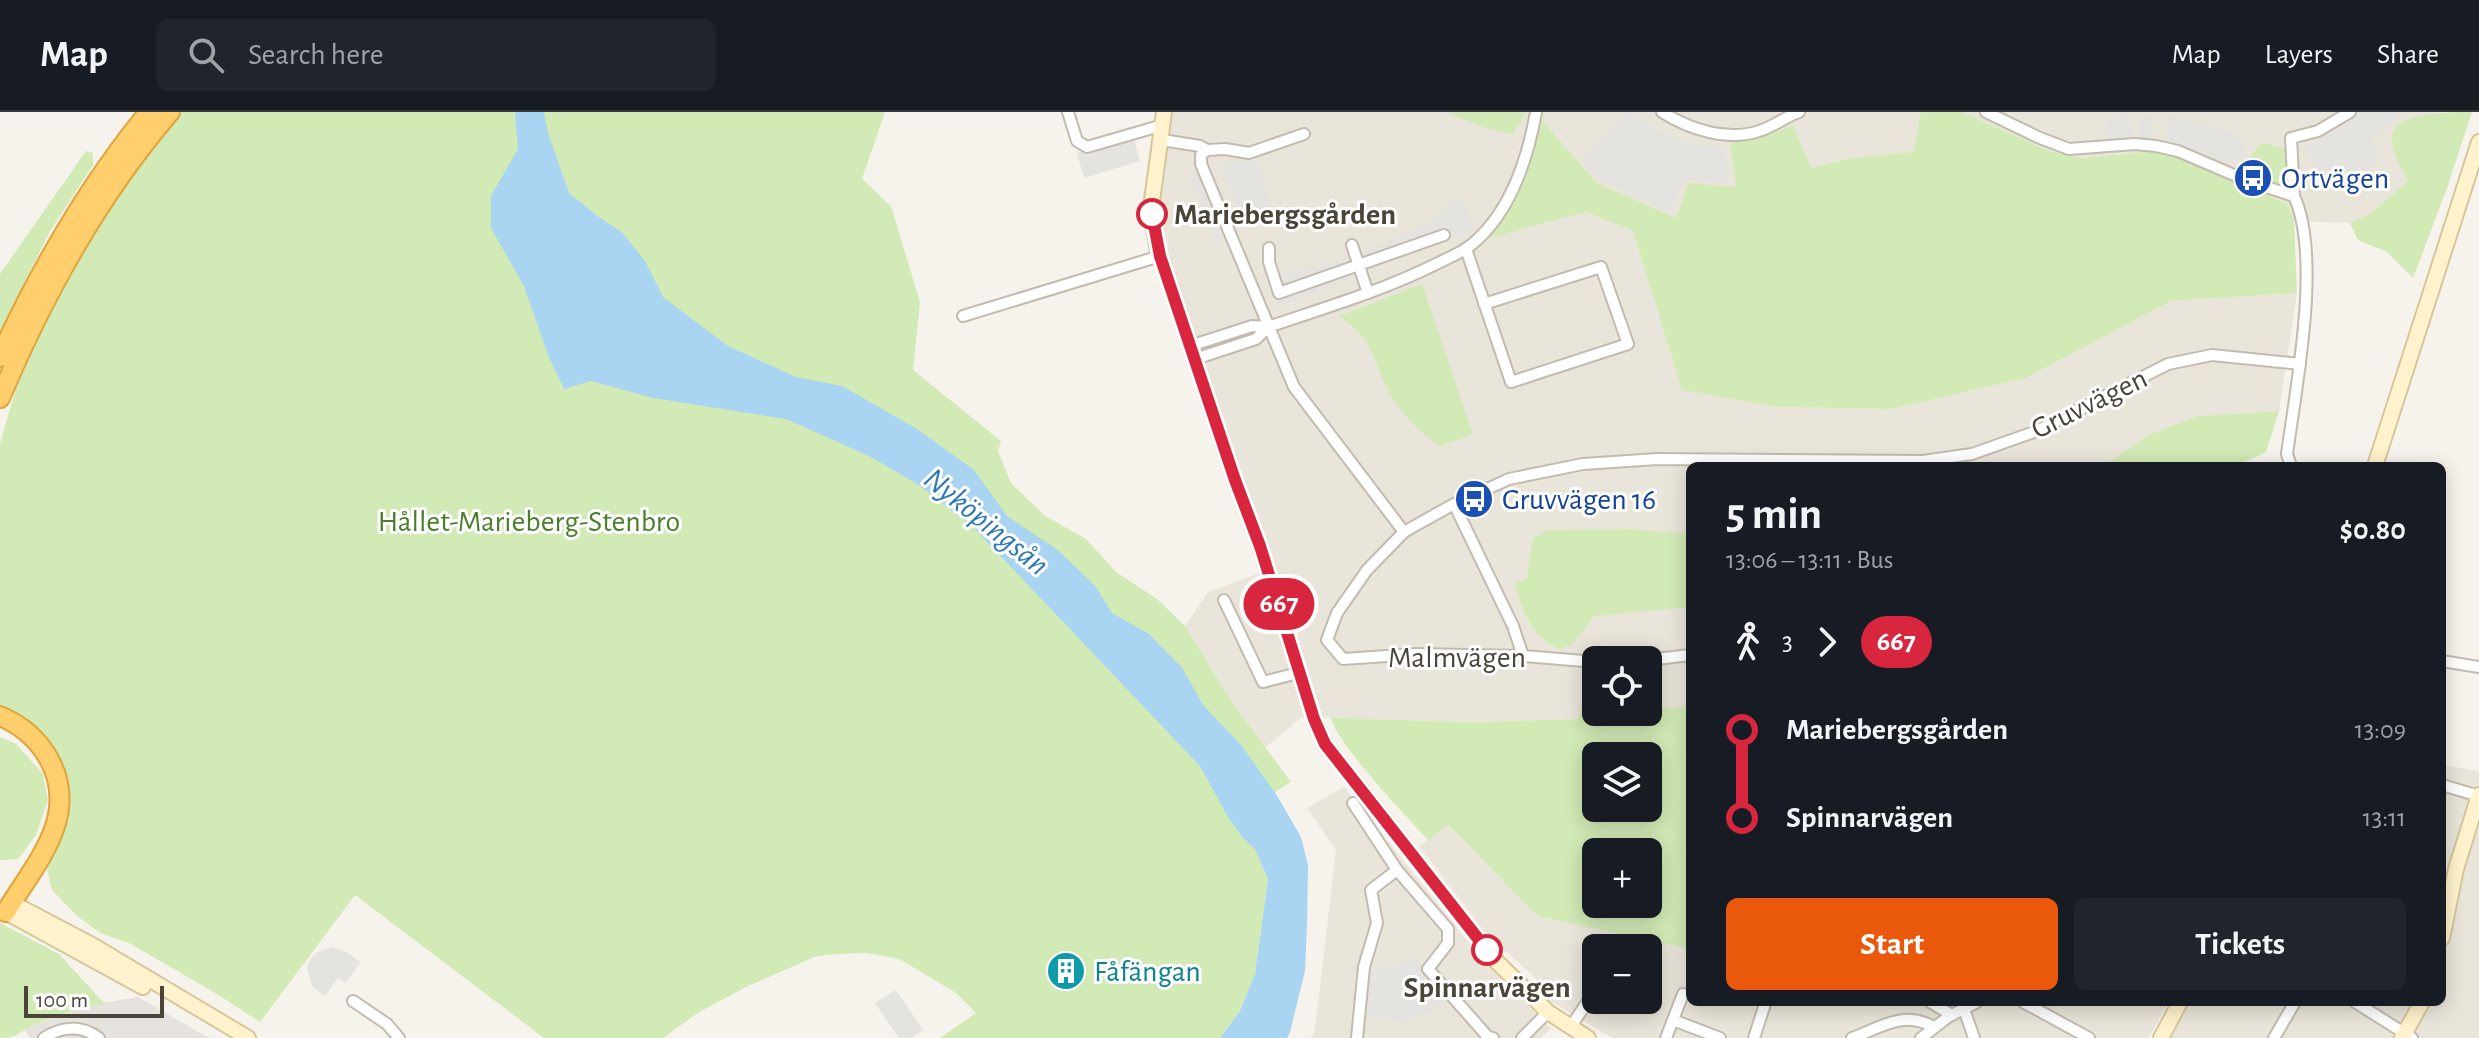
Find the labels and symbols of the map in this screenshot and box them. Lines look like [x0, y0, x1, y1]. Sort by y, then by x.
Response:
bus stop icon: Ortvägen [2232, 157, 2274, 199]
place label: Ortvägen [2281, 164, 2389, 194]
marker: Mariebergsgården [1137, 199, 1167, 229]
place label: Mariebergsgården [1174, 200, 1396, 230]
street label: Gruvvägen [2027, 363, 2152, 445]
water label: Nyköpingsån [917, 462, 1055, 582]
bus stop icon: Gruvvägen 16 [1453, 478, 1495, 520]
place label: Gruvvägen 16 [1502, 485, 1656, 515]
park label: Hållet-Marieberg-Stenbro [378, 507, 680, 537]
line badge: 667 [1233, 578, 1325, 630]
street label: Malmvägen [1388, 643, 1526, 673]
marker: Spinnarvägen [1472, 935, 1502, 965]
building icon: Fåfängan [1045, 950, 1087, 992]
place label: Fåfängan [1094, 957, 1201, 987]
place label: Spinnarvägen [1403, 973, 1571, 1003]
scale bar [24, 982, 164, 1018]

